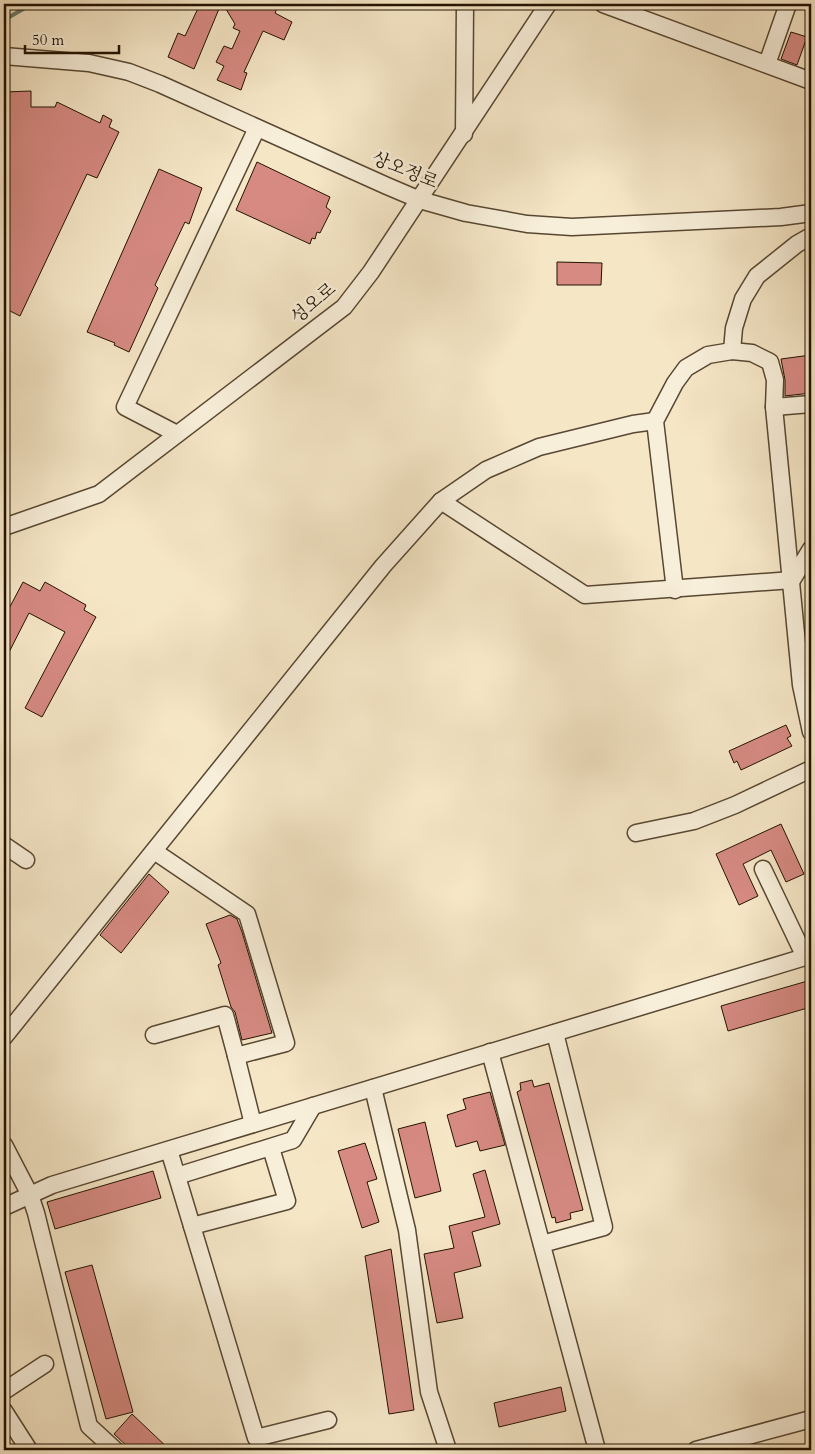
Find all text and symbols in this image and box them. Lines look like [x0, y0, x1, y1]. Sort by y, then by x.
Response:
scale bar [25, 22, 119, 54]
text: 50 m [32, 30, 64, 50]
street label: 상오정로 [368, 146, 442, 195]
street label: 성오로 [285, 277, 341, 330]

